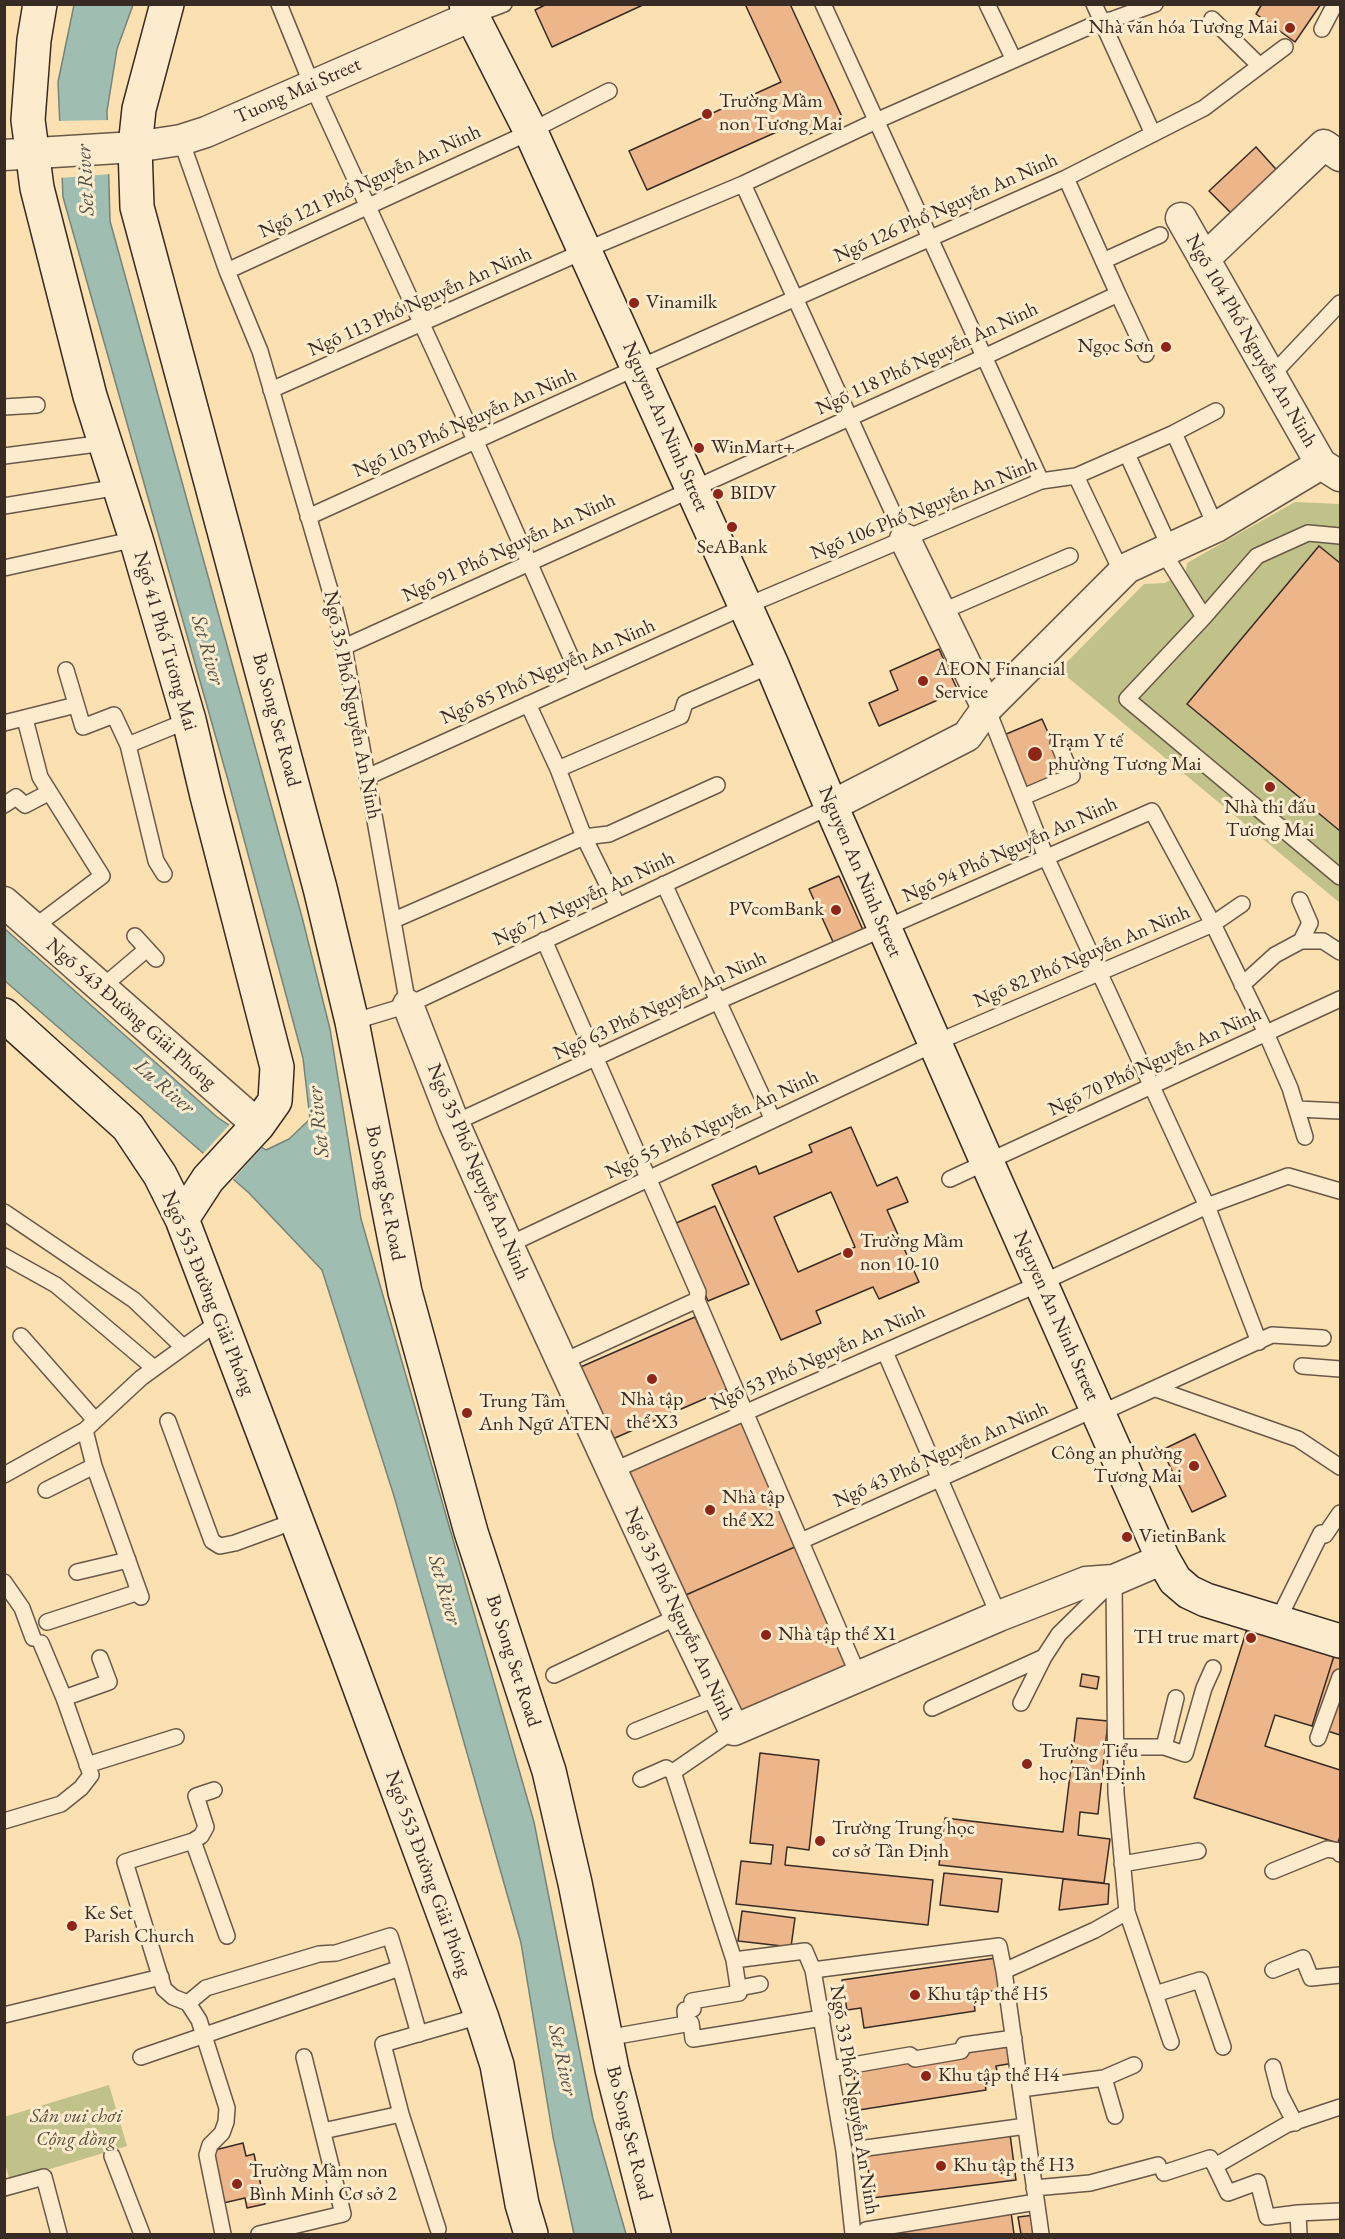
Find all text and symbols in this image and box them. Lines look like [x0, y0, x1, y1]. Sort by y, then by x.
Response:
place label: Nhà văn hóa Tương Mai [1089, 16, 1278, 40]
marker: Nhà văn hóa Tương Mai [1283, 21, 1297, 35]
street label: Tuong Mai Street [231, 52, 365, 130]
place label: Trường Mầm non Tương Mai [719, 90, 843, 137]
marker: Trường Mầm non Tương Mai [700, 107, 714, 121]
street label: Ngõ 121 Phố Nguyễn An Ninh [255, 120, 485, 244]
water label: Set River [72, 144, 100, 216]
street label: Ngõ 126 Phố Nguyễn An Ninh [830, 148, 1062, 268]
street label: Ngõ 104 Phố Nguyễn An Ninh [1180, 230, 1322, 452]
street label: Ngõ 113 Phố Nguyễn An Ninh [304, 242, 536, 362]
place label: Vinamilk [646, 291, 717, 315]
marker: Vinamilk [627, 296, 641, 310]
street label: Ngõ 118 Phố Nguyễn An Ninh [812, 297, 1042, 421]
place label: Ngọc Sơn [1077, 335, 1154, 359]
street label: Nguyen An Ninh Street [617, 338, 713, 516]
marker: Ngọc Sơn [1159, 340, 1173, 354]
street label: Ngõ 103 Phố Nguyễn An Ninh [349, 363, 581, 483]
place label: WinMart+ [711, 436, 795, 460]
marker: WinMart+ [692, 441, 706, 455]
street label: Ngõ 106 Phố Nguyễn An Ninh [807, 453, 1041, 565]
place label: BIDV [730, 482, 776, 506]
marker: BIDV [711, 487, 725, 501]
street label: Ngõ 91 Phố Nguyễn An Ninh [399, 488, 619, 608]
marker: SeABank [725, 520, 739, 534]
place label: SeABank [697, 536, 767, 560]
street label: Ngõ 41 Phố Tương Mai [128, 549, 202, 733]
street label: Ngõ 35 Phố Nguyễn An Ninh [318, 589, 386, 821]
water label: Set River [185, 612, 229, 688]
street label: Ngõ 85 Phố Nguyễn An Ninh [437, 614, 659, 730]
street label: Bo Song Set Road [247, 651, 305, 789]
place label: AEON Financial Service [935, 658, 1065, 705]
marker: AEON Financial Service [916, 674, 930, 688]
place label: Trạm Y tế phường Tương Mai [1048, 730, 1201, 777]
marker: Trạm Y tế phường Tương Mai [1026, 745, 1044, 763]
marker: Nhà thi đấu Tương Mai [1263, 780, 1277, 794]
street label: Nguyen An Ninh Street [813, 783, 907, 961]
street label: Ngõ 94 Phố Nguyễn An Ninh [899, 792, 1121, 908]
place label: Nhà thi đấu Tương Mai [1224, 796, 1316, 843]
street label: Ngõ 71 Nguyễn An Ninh [490, 846, 678, 952]
place label: PVcomBank [729, 898, 824, 922]
street label: Ngõ 82 Phố Nguyễn An Ninh [970, 901, 1194, 1013]
marker: PVcomBank [829, 903, 843, 917]
street label: Ngõ 543 Đường Giải Phóng [41, 934, 221, 1094]
street label: Ngõ 63 Phố Nguyễn An Ninh [550, 946, 770, 1066]
street label: Ngõ 70 Phố Nguyễn An Ninh [1045, 1002, 1265, 1122]
water label: Lu River [129, 1054, 199, 1120]
street label: Ngõ 35 Phố Nguyễn An Ninh [422, 1060, 534, 1284]
street label: Ngõ 55 Phố Nguyễn An Ninh [602, 1065, 822, 1185]
water label: Set River [303, 1085, 335, 1159]
street label: Bo Song Set Road [360, 1123, 410, 1263]
street label: Ngõ 553 Đường Giải Phóng [156, 1188, 260, 1398]
street label: Nguyen An Ninh Street [1008, 1227, 1104, 1405]
place label: Trường Mầm non 10-10 [860, 1230, 964, 1277]
marker: Trường Mầm non 10-10 [841, 1246, 855, 1260]
street label: Ngõ 53 Phố Nguyễn An Ninh [707, 1300, 929, 1416]
marker: Nhà tập thể X3 [645, 1372, 659, 1386]
place label: Nhà tập thể X3 [621, 1388, 683, 1435]
place label: Trung Tâm Anh Ngữ ATEN [479, 1390, 610, 1437]
street label: Ngõ 43 Phố Nguyễn An Ninh [830, 1397, 1052, 1513]
marker: Trung Tâm Anh Ngữ ATEN [460, 1406, 474, 1420]
place label: Công an phường Tương Mai [1051, 1442, 1182, 1489]
marker: Công an phường Tương Mai [1187, 1459, 1201, 1473]
place label: Nhà tập thể X2 [722, 1486, 785, 1533]
marker: Nhà tập thể X2 [703, 1503, 717, 1517]
street label: Ngõ 35 Phố Nguyễn An Ninh [619, 1504, 739, 1724]
place label: VietinBank [1139, 1525, 1226, 1549]
marker: VietinBank [1120, 1530, 1134, 1544]
water label: Set River [422, 1552, 466, 1628]
street label: Bo Song Set Road [480, 1592, 546, 1730]
place label: Nhà tập thể X1 [778, 1623, 897, 1647]
place label: TH true mart [1134, 1626, 1239, 1650]
marker: Nhà tập thể X1 [759, 1628, 773, 1642]
marker: TH true mart [1244, 1631, 1258, 1645]
place label: Trường Tiểu học Tân Định [1039, 1740, 1146, 1787]
marker: Trường Tiểu học Tân Định [1020, 1757, 1034, 1771]
street label: Ngõ 553 Đường Giải Phóng [379, 1768, 477, 1980]
place label: Trường Trung học cơ sở Tân Định [832, 1817, 975, 1864]
marker: Trường Trung học cơ sở Tân Định [813, 1834, 827, 1848]
place label: Ke Set Parish Church [84, 1902, 195, 1949]
marker: Ke Set Parish Church [65, 1919, 79, 1933]
street label: Ngõ 33 Phố Nguyễn An Ninh [824, 1983, 884, 2217]
place label: Khu tập thể H5 [927, 1983, 1048, 2007]
marker: Khu tập thể H5 [908, 1988, 922, 2002]
water label: Set River [542, 2022, 582, 2098]
street label: Bo Song Set Road [601, 2063, 657, 2203]
place label: Khu tập thể H4 [938, 2064, 1059, 2088]
marker: Khu tập thể H4 [919, 2069, 933, 2083]
park label: Sân vui chơi Cộng đồng [30, 2105, 122, 2152]
place label: Khu tập thể H3 [953, 2154, 1074, 2178]
marker: Khu tập thể H3 [934, 2159, 948, 2173]
place label: Trường Mầm non Bình Minh Cơ sở 2 [249, 2160, 397, 2207]
marker: Trường Mầm non Bình Minh Cơ sở 2 [230, 2177, 244, 2191]

